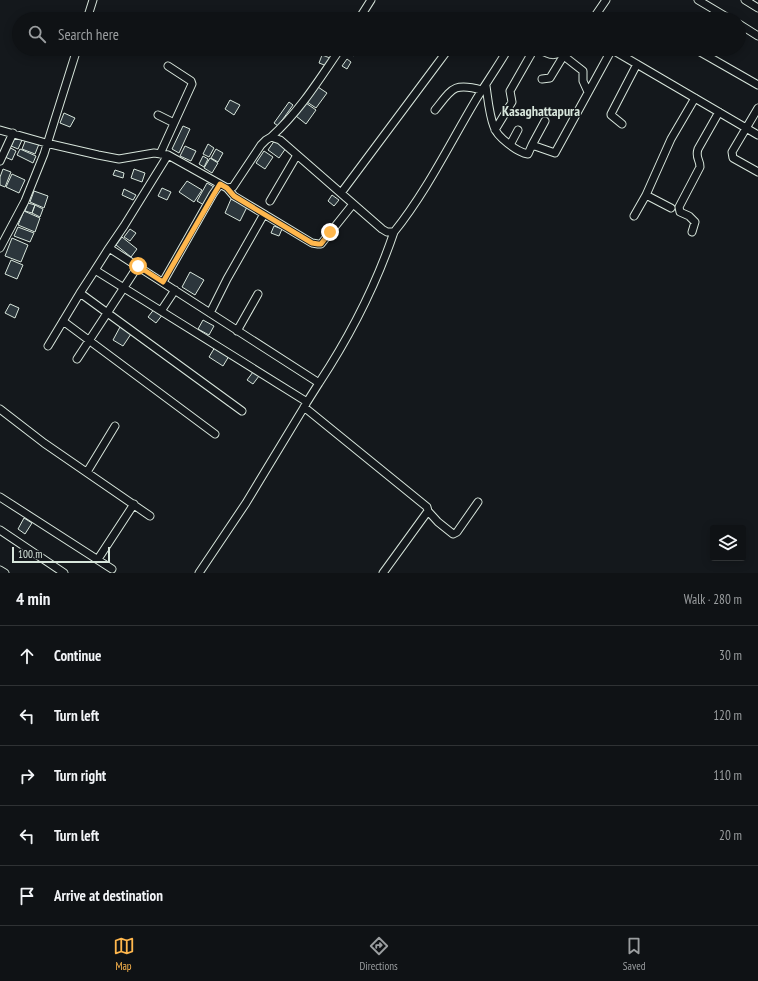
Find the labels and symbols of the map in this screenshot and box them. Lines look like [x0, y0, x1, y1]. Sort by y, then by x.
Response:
district label: Kasaghattapura [502, 102, 580, 120]
route end [321, 223, 339, 241]
route start [129, 257, 147, 275]
scale bar [12, 545, 110, 564]

